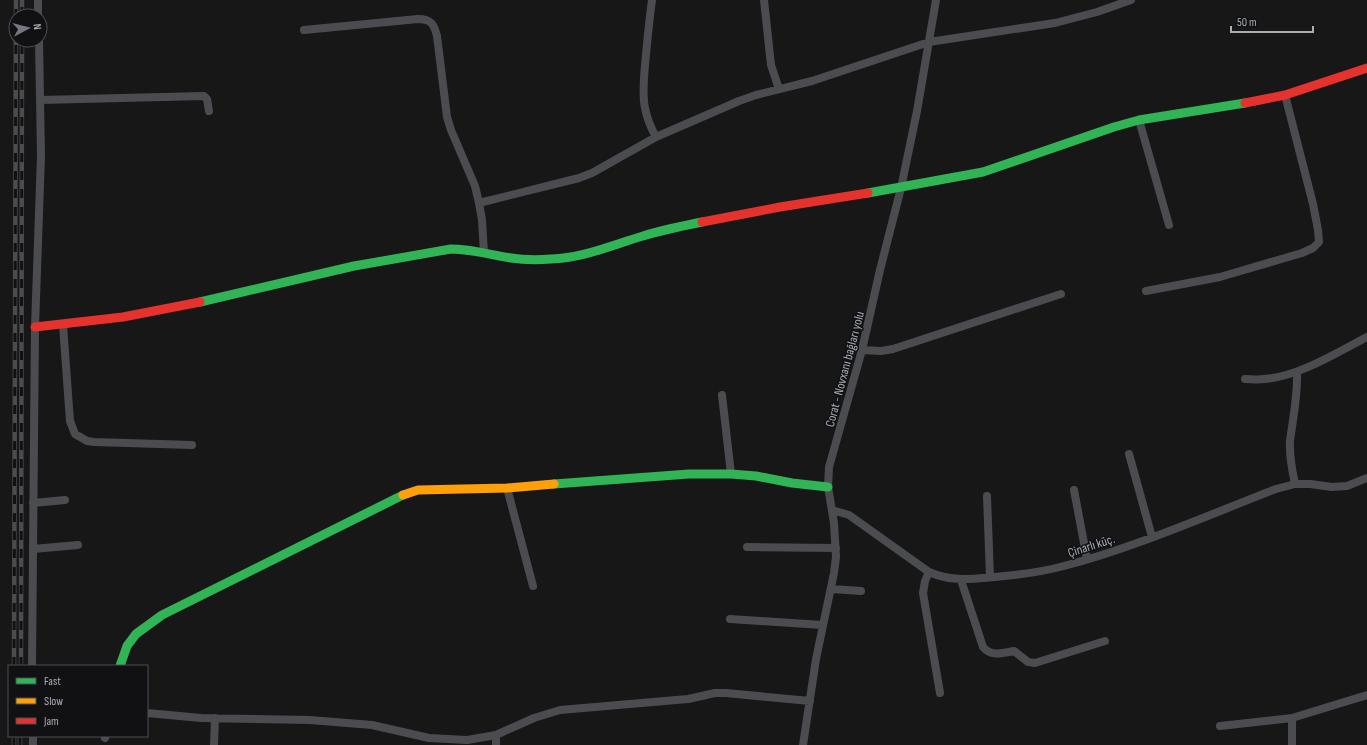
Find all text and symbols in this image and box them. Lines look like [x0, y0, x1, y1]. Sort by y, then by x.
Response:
north arrow [8, 8, 48, 48]
scale bar [1231, 8, 1313, 34]
text: 50 m [1237, 15, 1257, 30]
text: N [31, 23, 44, 31]
street label: Corat - Novxanı bağları yolu [822, 310, 868, 429]
street label: Çinarlı küç. [1066, 531, 1117, 561]
legend [8, 665, 148, 737]
text: Fast [44, 674, 61, 689]
text: Slow [44, 694, 63, 709]
text: Jam [43, 714, 59, 729]

